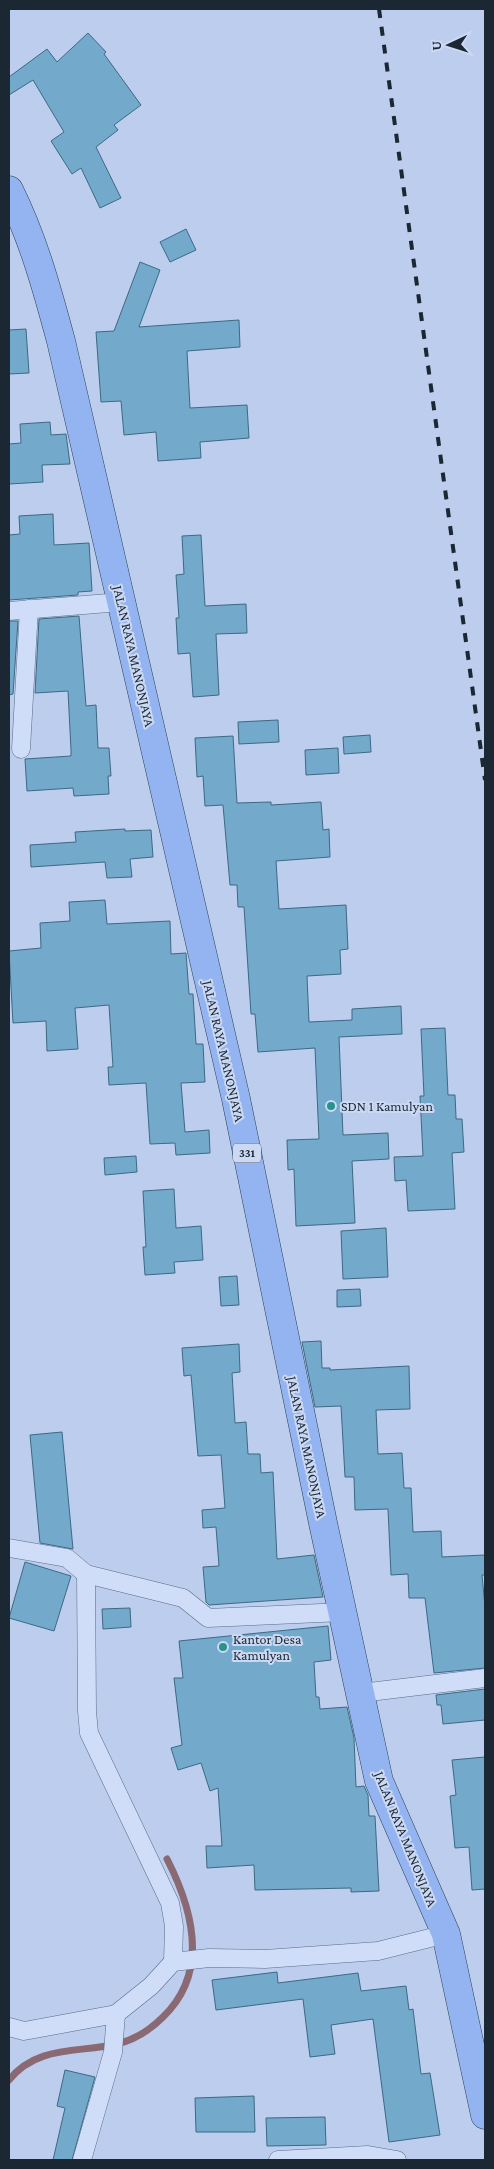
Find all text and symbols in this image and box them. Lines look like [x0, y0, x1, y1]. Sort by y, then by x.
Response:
north arrow [424, 20, 474, 70]
text: U [428, 40, 444, 51]
street label: JALAN RAYA MANONJAYA [109, 582, 158, 728]
street label: JALAN RAYA MANONJAYA [199, 977, 248, 1123]
place label: SDN 1 Kamulyan [341, 1098, 434, 1114]
marker: SDN 1 Kamulyan [325, 1100, 337, 1112]
road number: 331 [233, 1144, 261, 1162]
street label: JALAN RAYA MANONJAYA [284, 1373, 330, 1519]
place label: Kantor Desa Kamulyan [233, 1631, 302, 1663]
marker: Kantor Desa Kamulyan [217, 1641, 229, 1653]
street label: JALAN RAYA MANONJAYA [371, 1767, 441, 1909]

